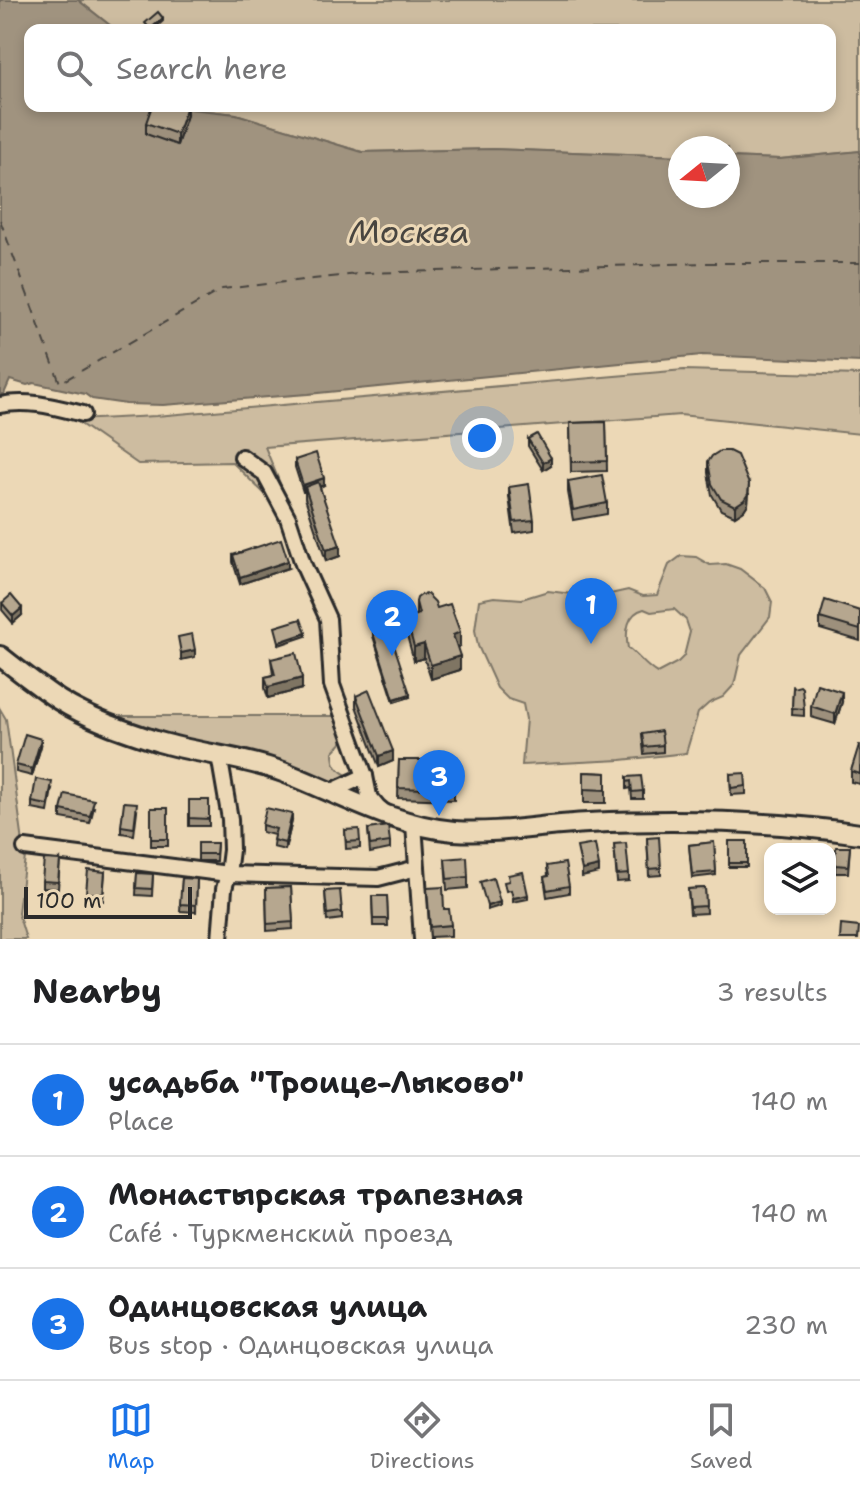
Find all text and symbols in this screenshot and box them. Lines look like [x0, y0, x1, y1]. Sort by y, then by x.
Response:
search box [24, 24, 836, 112]
icon: search [52, 46, 96, 90]
text: Search here [116, 48, 287, 89]
north arrow [668, 136, 740, 208]
water label: Москва [349, 210, 469, 253]
your location [462, 418, 502, 458]
pin: 1 [565, 578, 617, 644]
pin: 2 [366, 590, 418, 656]
pin: 3 [413, 750, 465, 816]
map controls [764, 843, 836, 915]
button: layers [764, 843, 836, 915]
scale bar [24, 883, 192, 919]
text: 100 m [36, 886, 102, 915]
text: Nearby [32, 968, 162, 1014]
text: 3 results [716, 974, 828, 1009]
text: усадьба "Троице-Лыково" [108, 1062, 524, 1103]
text: 1 [52, 1083, 64, 1118]
text: 140 m [751, 1083, 828, 1118]
text: Place [108, 1103, 174, 1138]
text: Монастырская трапезная [108, 1174, 524, 1215]
text: 2 [49, 1195, 67, 1230]
text: 140 m [751, 1195, 828, 1230]
text: Café · Туркменский проезд [108, 1215, 453, 1250]
text: Одинцовская улица [108, 1286, 427, 1327]
text: 3 [49, 1307, 67, 1342]
text: 230 m [744, 1307, 828, 1342]
text: Bus stop · Одинцовская улица [108, 1327, 493, 1362]
tab: Map [108, 1398, 155, 1475]
tab: Directions [370, 1398, 475, 1475]
tab: Saved [690, 1398, 752, 1475]

